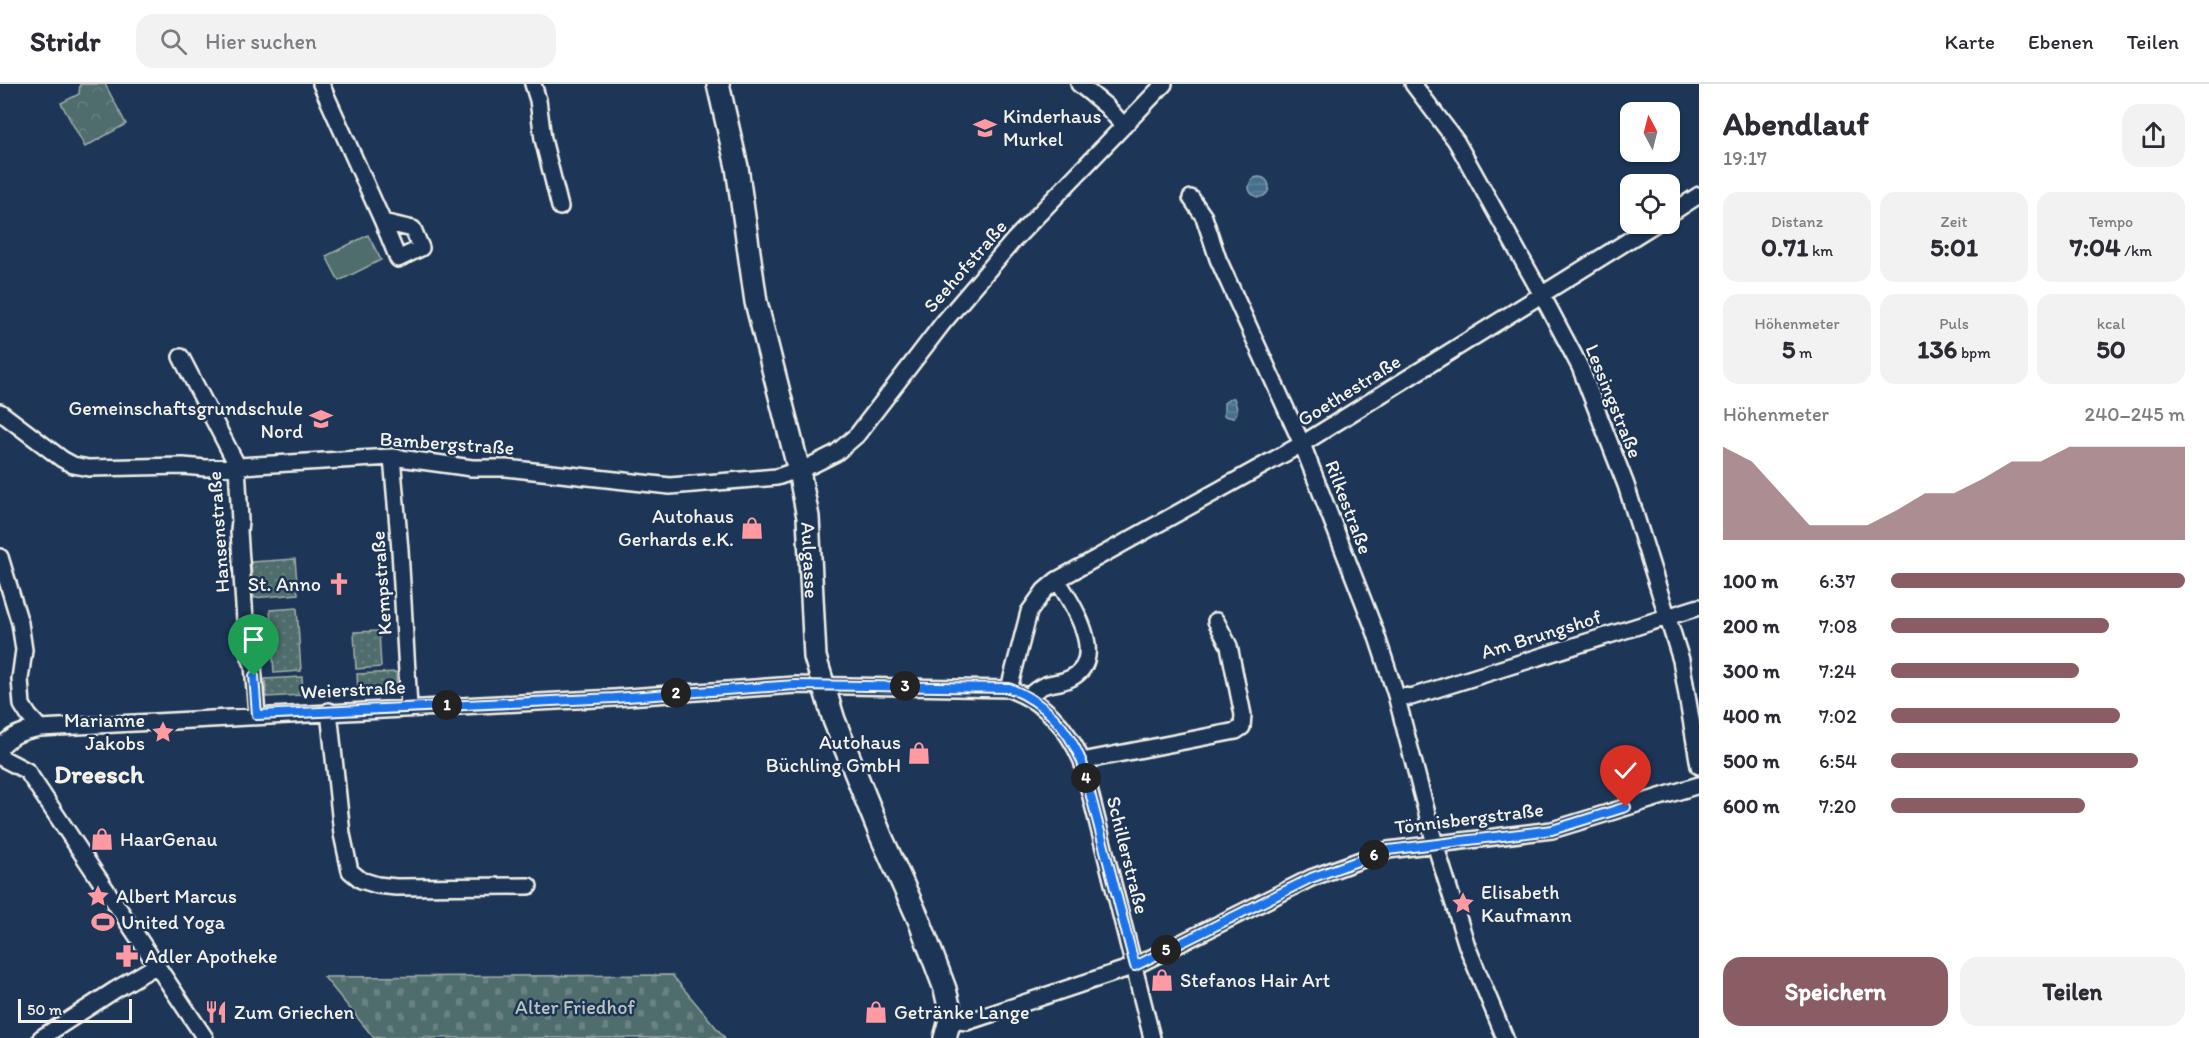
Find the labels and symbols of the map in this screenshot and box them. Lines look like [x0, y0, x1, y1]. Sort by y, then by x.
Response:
north arrow [1620, 102, 1680, 162]
place label: Kinderhaus Murkel [1003, 104, 1102, 151]
school or university icon: Kinderhaus Murkel [972, 115, 998, 141]
street label: Seehofstraße [918, 215, 1012, 317]
street label: Lessingstraße [1580, 341, 1648, 461]
street label: Goethestraße [1293, 349, 1405, 431]
place label: Gemeinschaftsgrundschule Nord [68, 396, 303, 443]
school or university icon: Gemeinschaftsgrundschule Nord [308, 406, 334, 432]
street label: Bambergstraße [379, 426, 515, 460]
street label: Rilkestraße [1320, 457, 1378, 557]
street label: Hansenstraße [202, 470, 234, 594]
place label: Autohaus Gerhards e.K. [618, 504, 734, 551]
shop icon: Autohaus Gerhards e.K. [739, 515, 765, 541]
street label: Aulgasse [796, 521, 824, 599]
street label: Kempstraße [365, 530, 397, 636]
church icon: St. Anno [326, 571, 352, 597]
place label: St. Anno [248, 572, 321, 596]
street label: Am Brungshof [1478, 604, 1604, 664]
pin [228, 614, 279, 676]
pin: 3 [890, 671, 920, 701]
street label: Weierstraße [300, 674, 406, 704]
pin: 2 [661, 678, 691, 708]
pin: 1 [432, 690, 462, 720]
place label: Marianne Jakobs [64, 708, 145, 755]
place icon: Marianne Jakobs [150, 719, 176, 745]
place label: Autohaus Büchling GmbH [766, 730, 901, 777]
shop icon: Autohaus Büchling GmbH [906, 740, 932, 766]
pin [1600, 745, 1651, 807]
district label: Dreesch [54, 758, 145, 790]
pin: 4 [1071, 763, 1101, 793]
street label: Schillerstraße [1102, 794, 1154, 916]
street label: Tönnisbergstraße [1393, 797, 1545, 839]
shop icon: HaarGenau [89, 826, 115, 852]
place label: HaarGenau [120, 827, 218, 851]
pin: 6 [1359, 840, 1389, 870]
place label: Elisabeth Kaufmann [1481, 880, 1572, 927]
place icon: Albert Marcus [85, 883, 111, 909]
place label: Albert Marcus [116, 884, 237, 908]
place icon: Elisabeth Kaufmann [1450, 890, 1476, 916]
sports icon: United Yoga [90, 909, 116, 935]
place label: United Yoga [121, 910, 226, 934]
pin: 5 [1151, 935, 1181, 965]
pharmacy icon: Adler Apotheke [114, 943, 140, 969]
place label: Adler Apotheke [145, 944, 277, 968]
shop icon: Stefanos Hair Art [1149, 967, 1175, 993]
place label: Stefanos Hair Art [1180, 968, 1330, 992]
park label: Alter Friedhof [515, 995, 635, 1019]
scale bar [18, 996, 132, 1024]
restaurant icon: Zum Griechen [203, 999, 229, 1025]
shop icon: Getränke Lange [863, 999, 889, 1025]
place label: Zum Griechen [234, 1000, 355, 1024]
place label: Getränke Lange [894, 1000, 1029, 1024]

